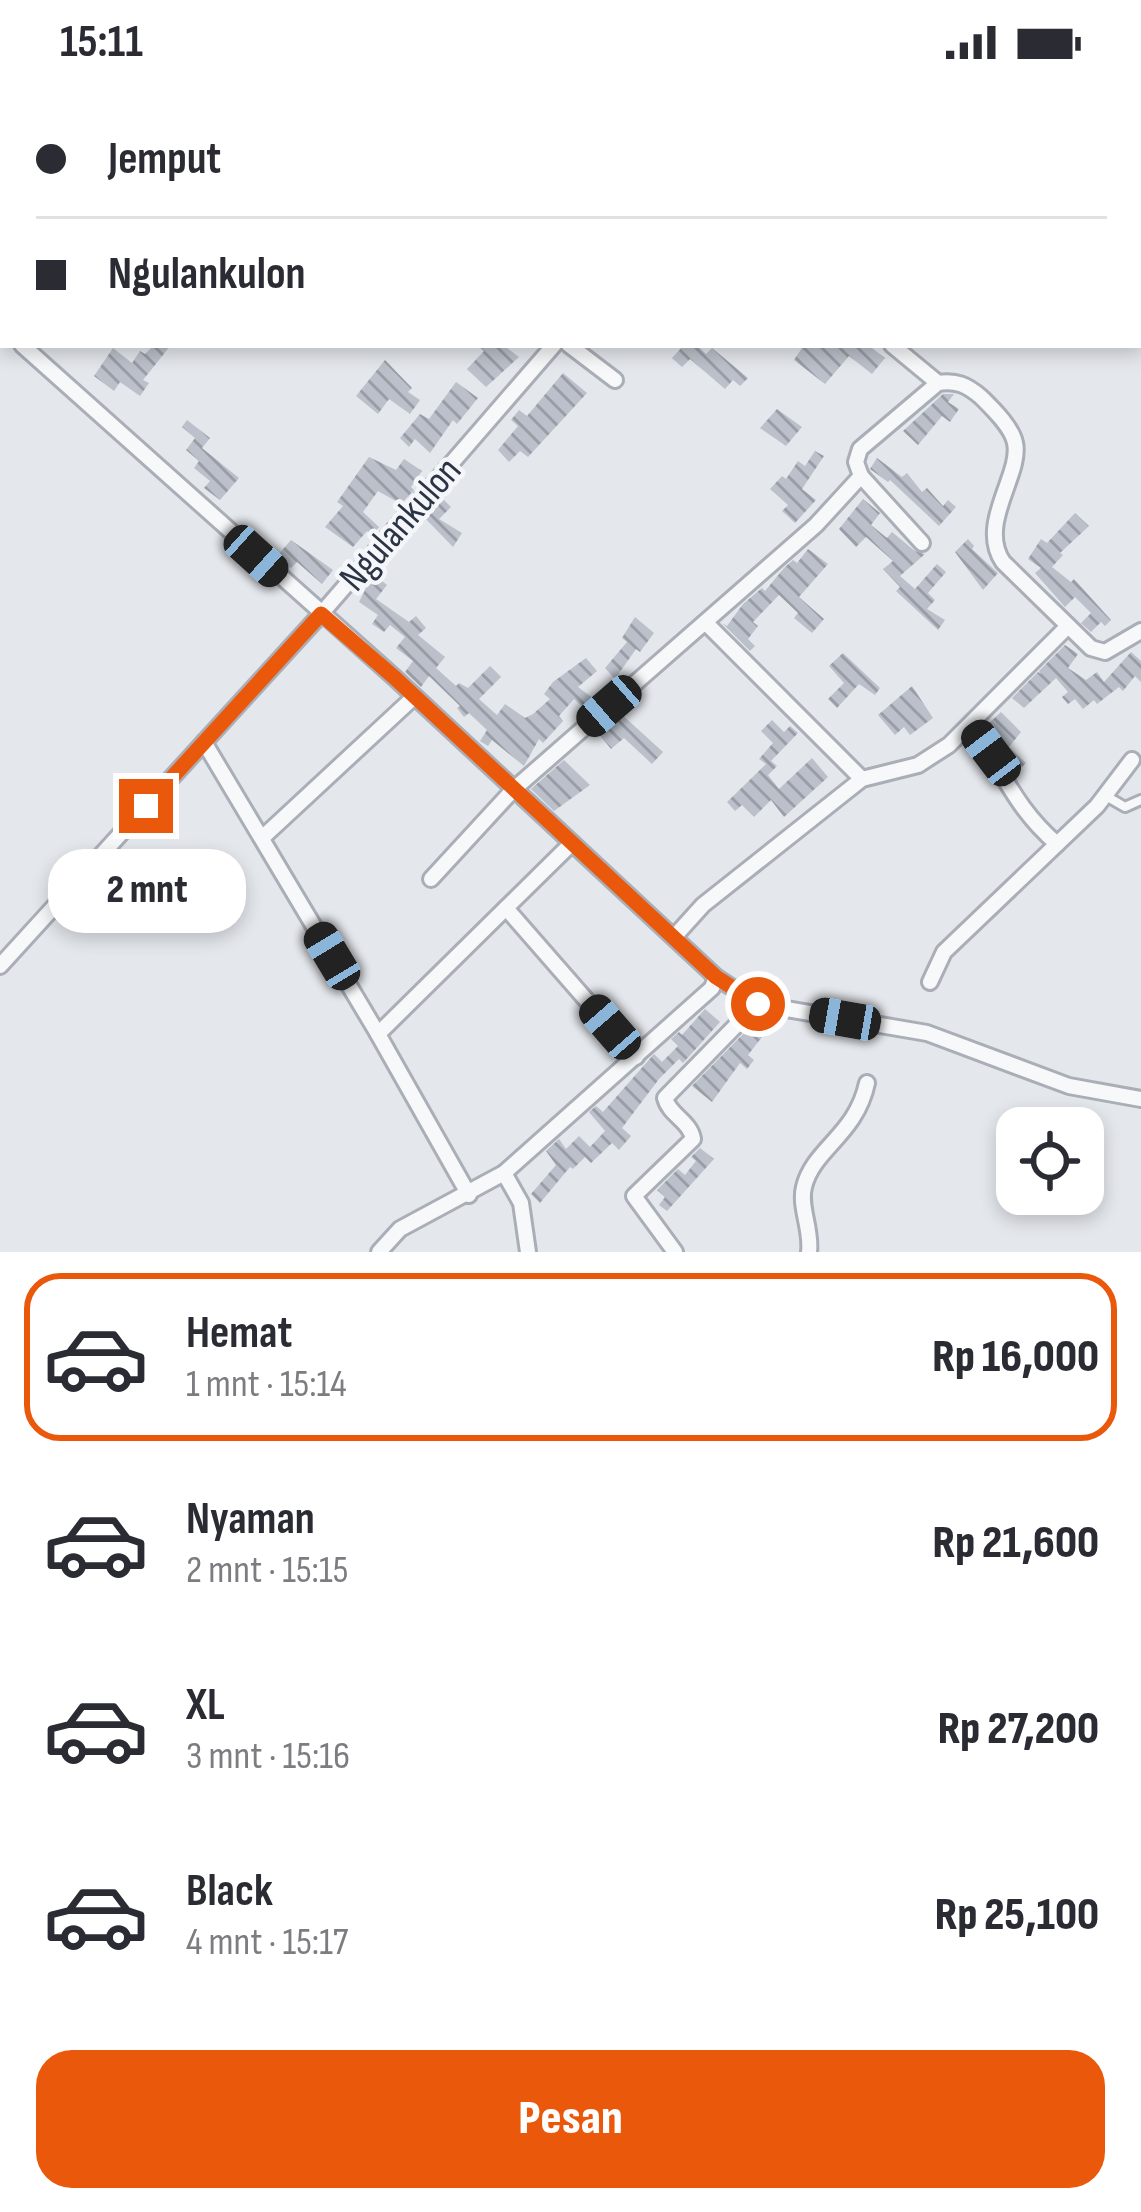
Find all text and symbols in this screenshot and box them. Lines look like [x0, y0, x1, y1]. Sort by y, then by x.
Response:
text: 15:11 [60, 15, 143, 70]
text: Jemput [108, 132, 221, 187]
text: Ngulankulon [108, 247, 306, 302]
street label: Ngulankulon [330, 448, 472, 601]
car [217, 519, 295, 593]
car [570, 669, 648, 743]
car [955, 713, 1027, 793]
route end [119, 779, 173, 833]
callout: 2 mnt [47, 848, 245, 932]
text: 2 mnt [107, 867, 187, 914]
car [298, 916, 366, 996]
route start [731, 977, 785, 1031]
car [573, 988, 647, 1066]
car [806, 995, 884, 1043]
map controls [996, 1107, 1104, 1215]
button: locate [996, 1107, 1104, 1215]
icon: car [42, 1303, 150, 1411]
text: Hemat [186, 1306, 292, 1361]
text: Rp 16,000 [932, 1330, 1099, 1385]
text: 1 mnt · 15:14 [186, 1361, 347, 1408]
icon: car [42, 1489, 150, 1597]
text: Nyaman [186, 1492, 315, 1547]
text: Rp 21,600 [933, 1516, 1099, 1571]
text: 2 mnt · 15:15 [186, 1547, 348, 1594]
icon: car [42, 1675, 150, 1783]
text: XL [186, 1678, 225, 1733]
text: Rp 27,200 [938, 1702, 1099, 1757]
text: 3 mnt · 15:16 [186, 1733, 350, 1780]
icon: car [42, 1861, 150, 1969]
text: Black [186, 1864, 273, 1919]
text: Rp 25,100 [935, 1888, 1099, 1943]
text: 4 mnt · 15:17 [186, 1919, 348, 1966]
button: Pesan [36, 2050, 1105, 2188]

